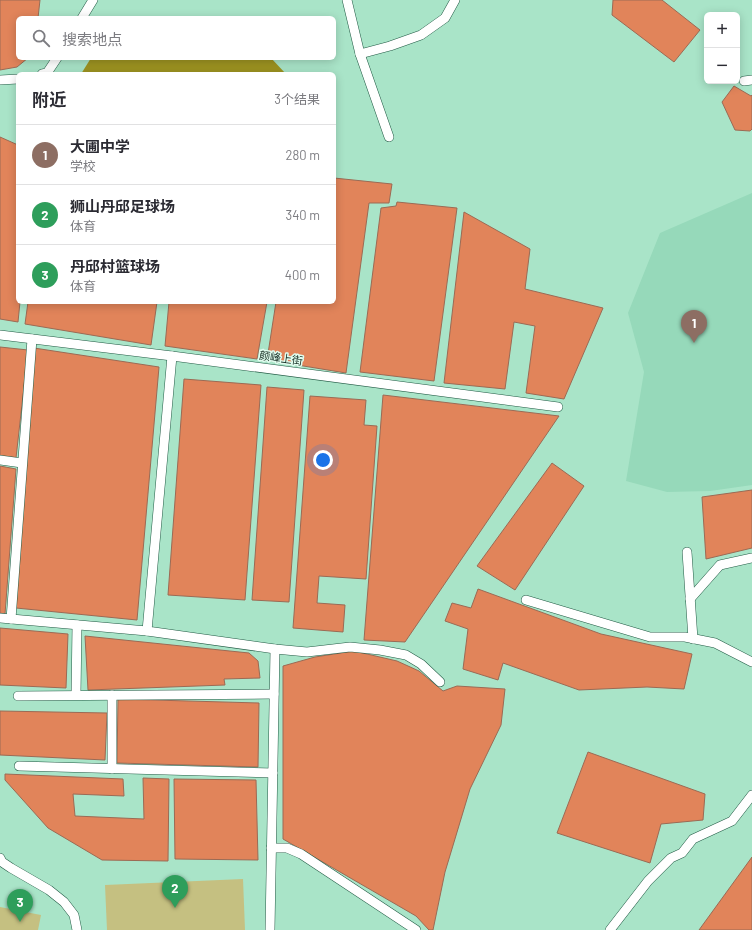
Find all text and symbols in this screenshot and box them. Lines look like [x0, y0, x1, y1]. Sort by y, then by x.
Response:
map controls [704, 12, 740, 84]
button: + [704, 12, 740, 48]
search box [16, 16, 336, 60]
icon: search [30, 27, 52, 49]
text: 搜索地点 [62, 30, 122, 48]
button: − [704, 48, 740, 84]
text: 附近 [32, 89, 66, 109]
text: 3个结果 [274, 91, 320, 107]
text: 大圃中学 [70, 137, 130, 155]
text: 1 [43, 147, 47, 163]
text: 280 m [286, 147, 320, 163]
text: 学校 [70, 158, 96, 174]
text: 狮山丹邱足球场 [70, 197, 175, 215]
text: 2 [41, 207, 49, 223]
text: 340 m [285, 207, 320, 223]
text: 体育 [70, 218, 96, 234]
text: 丹邱村篮球场 [70, 257, 160, 275]
text: 3 [41, 267, 49, 283]
text: 400 m [285, 267, 320, 283]
text: 体育 [70, 278, 96, 294]
pin: 1 [681, 310, 707, 343]
street label: 颜峰上街 [258, 348, 304, 367]
your location [313, 450, 333, 470]
pin: 2 [162, 875, 188, 908]
pin: 3 [7, 889, 33, 922]

